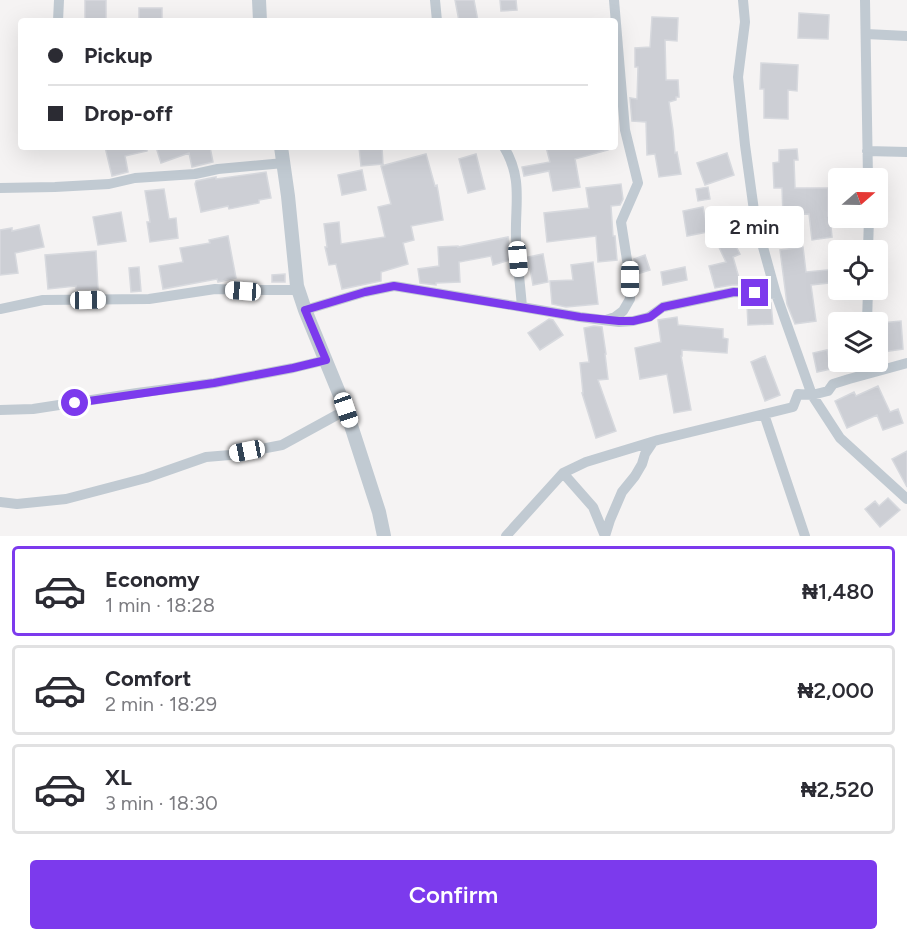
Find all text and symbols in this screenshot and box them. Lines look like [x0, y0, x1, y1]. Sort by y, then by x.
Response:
text: Pickup [84, 42, 153, 69]
text: Drop-off [84, 100, 173, 127]
north arrow [828, 168, 888, 228]
map controls [828, 168, 888, 372]
callout: 2 min [706, 206, 804, 248]
text: 2 min [730, 215, 779, 239]
car [507, 240, 529, 278]
button: locate [828, 240, 888, 300]
car [621, 261, 639, 297]
route end [741, 279, 768, 306]
car [224, 281, 262, 301]
car [70, 291, 106, 309]
button: layers [828, 312, 888, 372]
route start [61, 389, 88, 416]
car [332, 390, 360, 430]
car [228, 439, 266, 463]
icon: car [33, 564, 87, 618]
text: Economy [105, 566, 200, 593]
text: ₦1,480 [802, 578, 874, 605]
text: 1 min · 18:28 [105, 593, 215, 617]
icon: car [33, 663, 87, 717]
text: Comfort [105, 665, 191, 692]
text: ₦2,000 [798, 677, 874, 704]
text: 2 min · 18:29 [105, 692, 217, 716]
icon: car [33, 762, 87, 816]
text: XL [105, 764, 132, 791]
text: ₦2,520 [801, 776, 874, 803]
text: 3 min · 18:30 [105, 791, 218, 815]
button: Confirm [30, 860, 877, 929]

